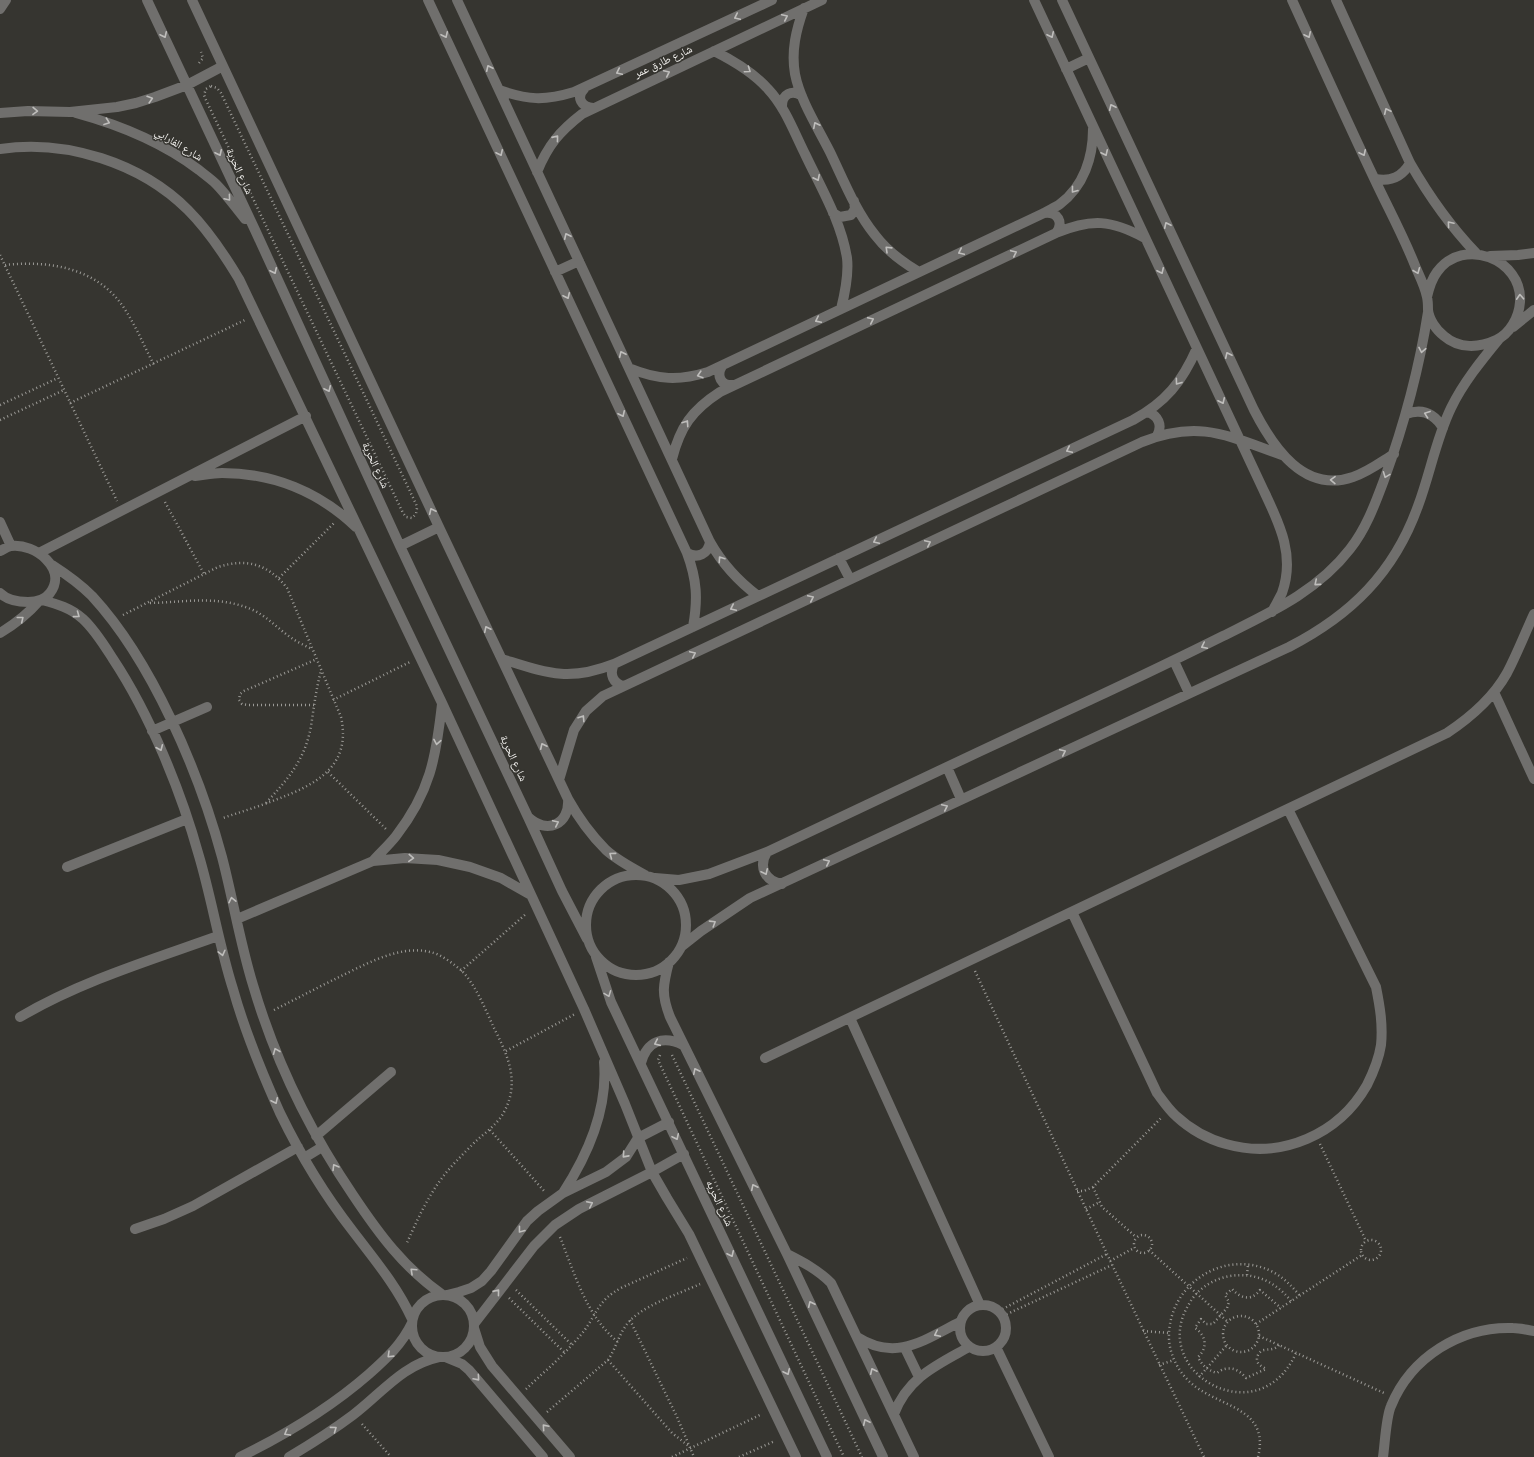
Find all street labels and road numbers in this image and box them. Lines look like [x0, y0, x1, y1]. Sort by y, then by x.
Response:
street label: شارع طارق عمر [631, 41, 694, 81]
street label: شارع الفارابي [152, 124, 205, 165]
street label: شارع الحرية [223, 146, 257, 196]
street label: شارع الحرية [359, 440, 393, 490]
street label: شارع الحرية [497, 733, 531, 783]
street label: شارع الحريه [703, 1178, 737, 1228]

